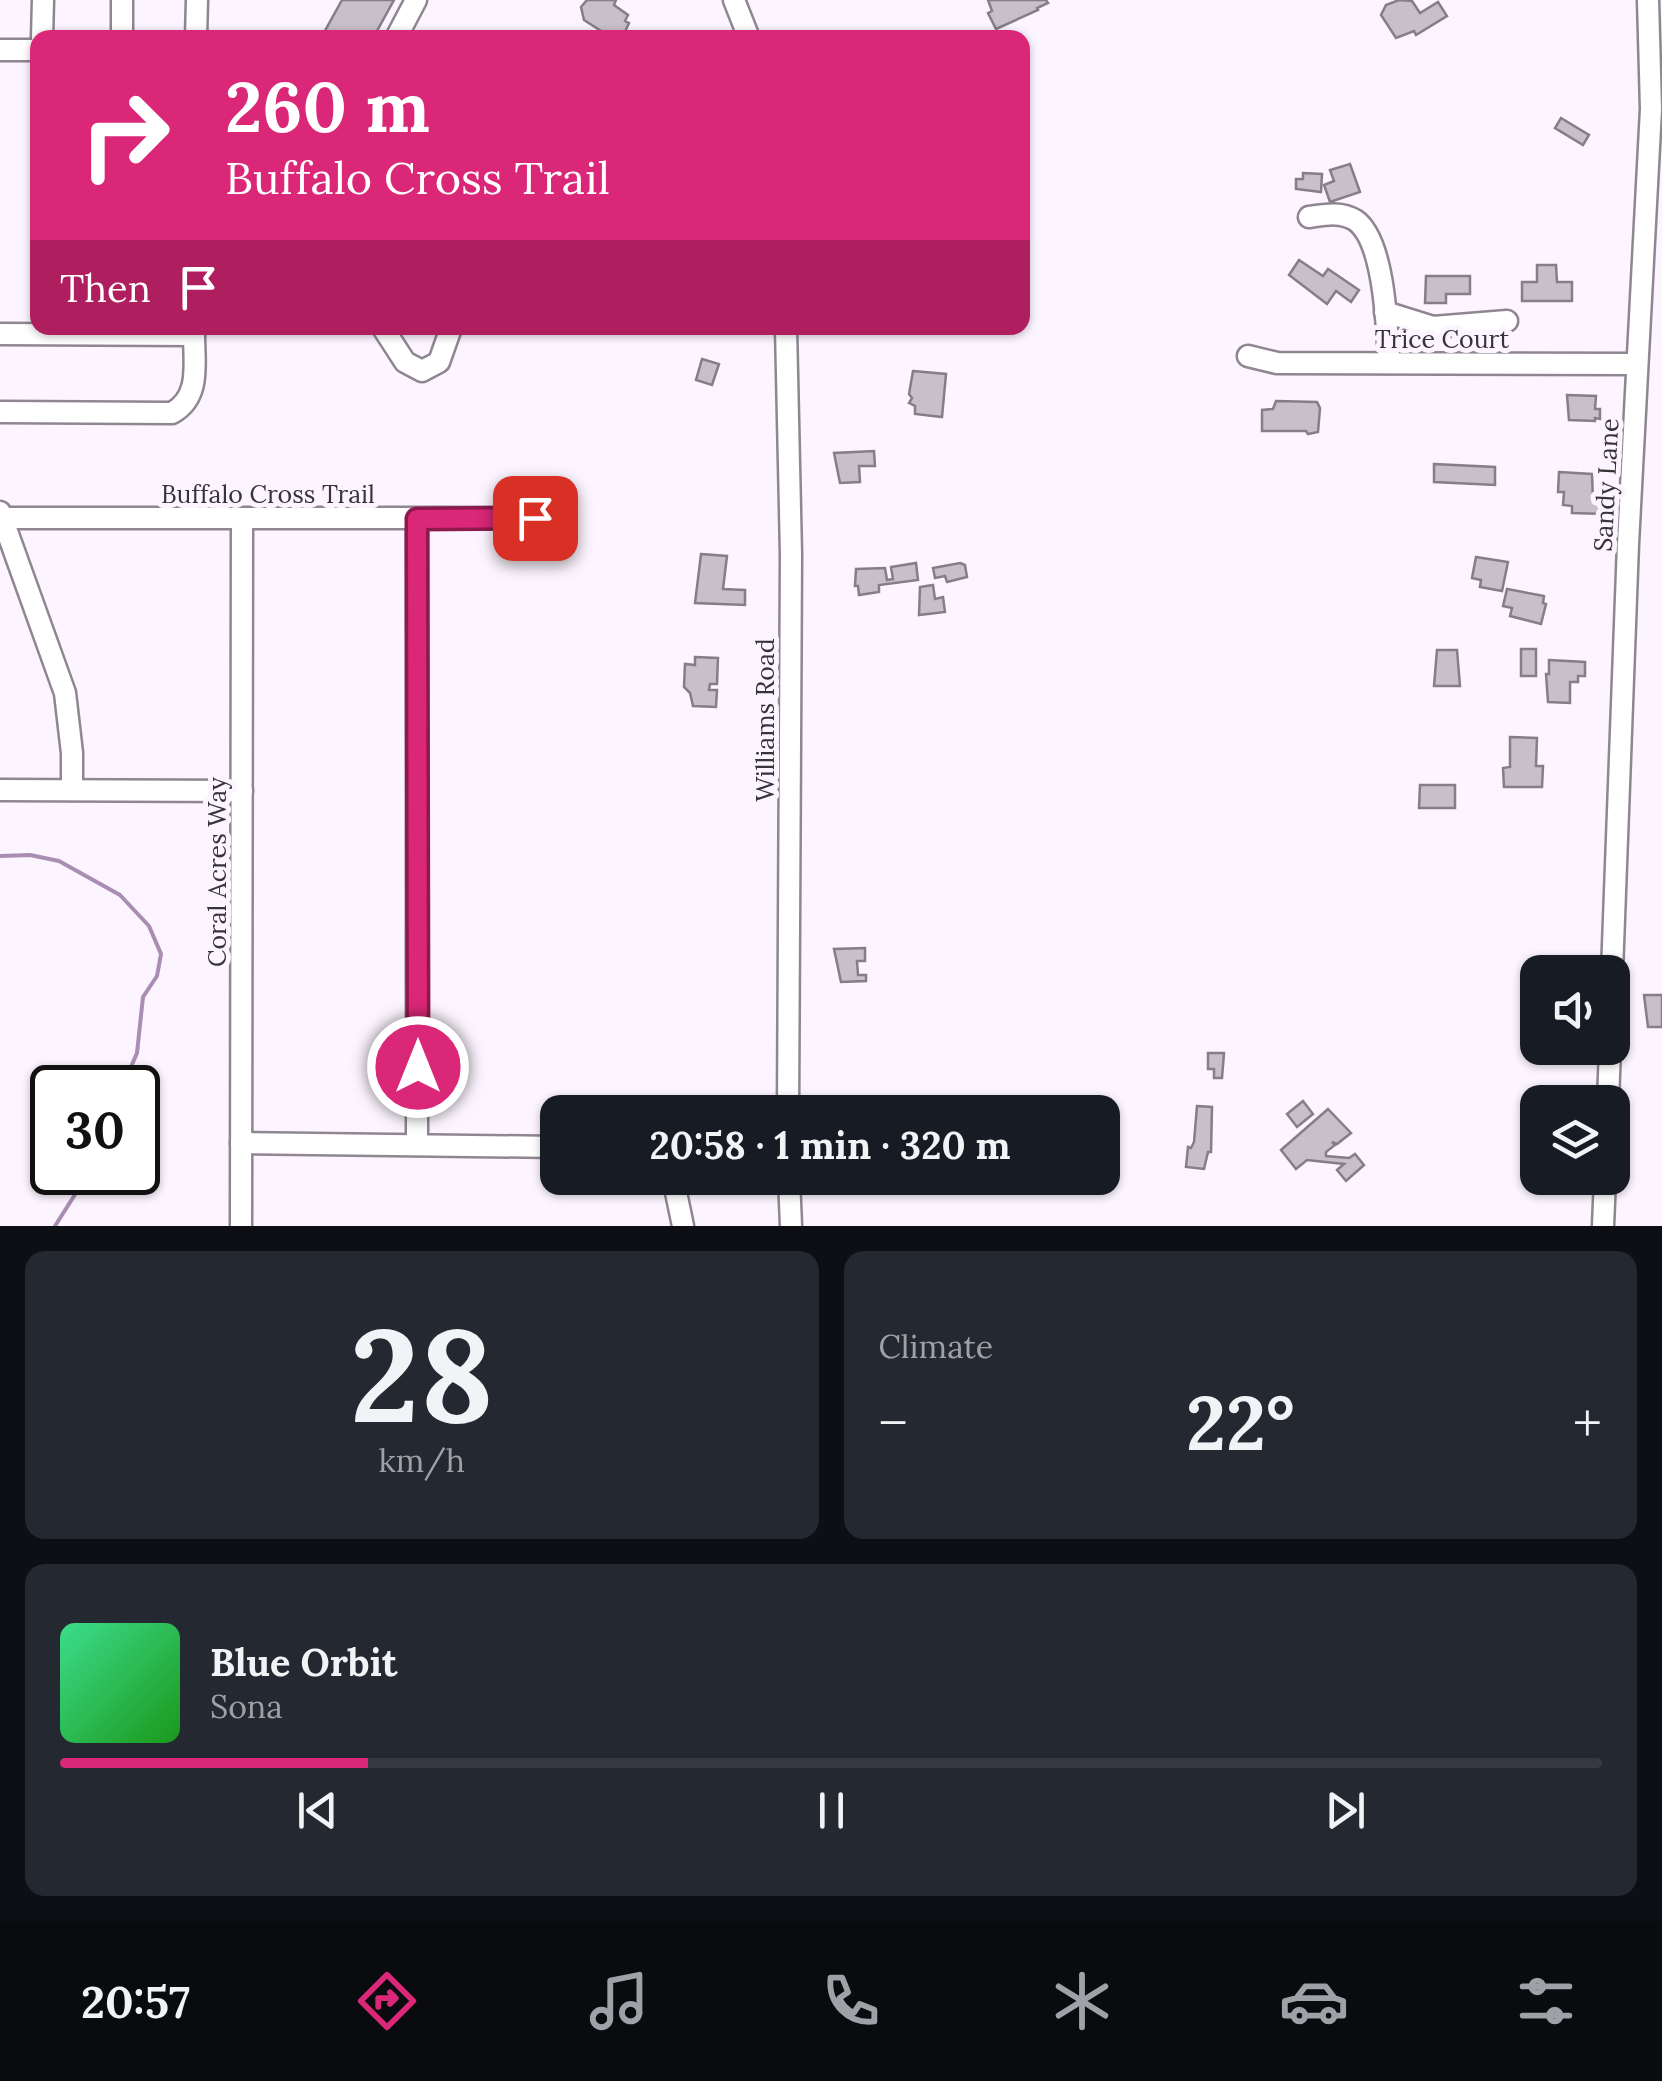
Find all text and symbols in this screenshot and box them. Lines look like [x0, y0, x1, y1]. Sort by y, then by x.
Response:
text: 260 m [225, 62, 430, 151]
icon: right [60, 70, 190, 200]
text: Buffalo Cross Trail [225, 149, 610, 206]
icon: arrive [171, 260, 226, 315]
text: Then [60, 264, 151, 312]
street label: Trice Court [1375, 323, 1510, 355]
street label: Sandy Lane [1587, 418, 1625, 552]
pin [493, 476, 578, 561]
street label: Buffalo Cross Trail [161, 478, 375, 510]
icon: arrive [508, 491, 563, 546]
street label: Williams Road [749, 638, 781, 802]
street label: Coral Acres Way [201, 776, 233, 967]
map controls [1520, 955, 1630, 1195]
button: sound [1520, 955, 1630, 1065]
position arrow [366, 1015, 470, 1119]
speed limit sign: 30 [30, 1065, 160, 1195]
button: layers [1520, 1085, 1630, 1195]
text: 20:58 · 1 min · 320 m [649, 1121, 1011, 1169]
text: 28 [350, 1291, 494, 1458]
text: Climate [879, 1326, 993, 1367]
text: 22° [1186, 1375, 1295, 1471]
text: − [879, 1388, 908, 1458]
text: + [1573, 1388, 1602, 1458]
text: km/h [379, 1440, 465, 1481]
text: Blue Orbit [210, 1638, 397, 1686]
text: Sona [210, 1686, 283, 1727]
icon: previous [290, 1783, 345, 1838]
icon: pause [804, 1783, 859, 1838]
icon: next [1318, 1783, 1373, 1838]
icon: directions [352, 1966, 422, 2036]
icon: music [584, 1966, 654, 2036]
icon: phone [816, 1966, 886, 2036]
icon: climate [1047, 1966, 1117, 2036]
icon: car [1279, 1966, 1349, 2036]
icon: filters [1511, 1966, 1581, 2036]
text: 20:57 [81, 1973, 190, 2030]

